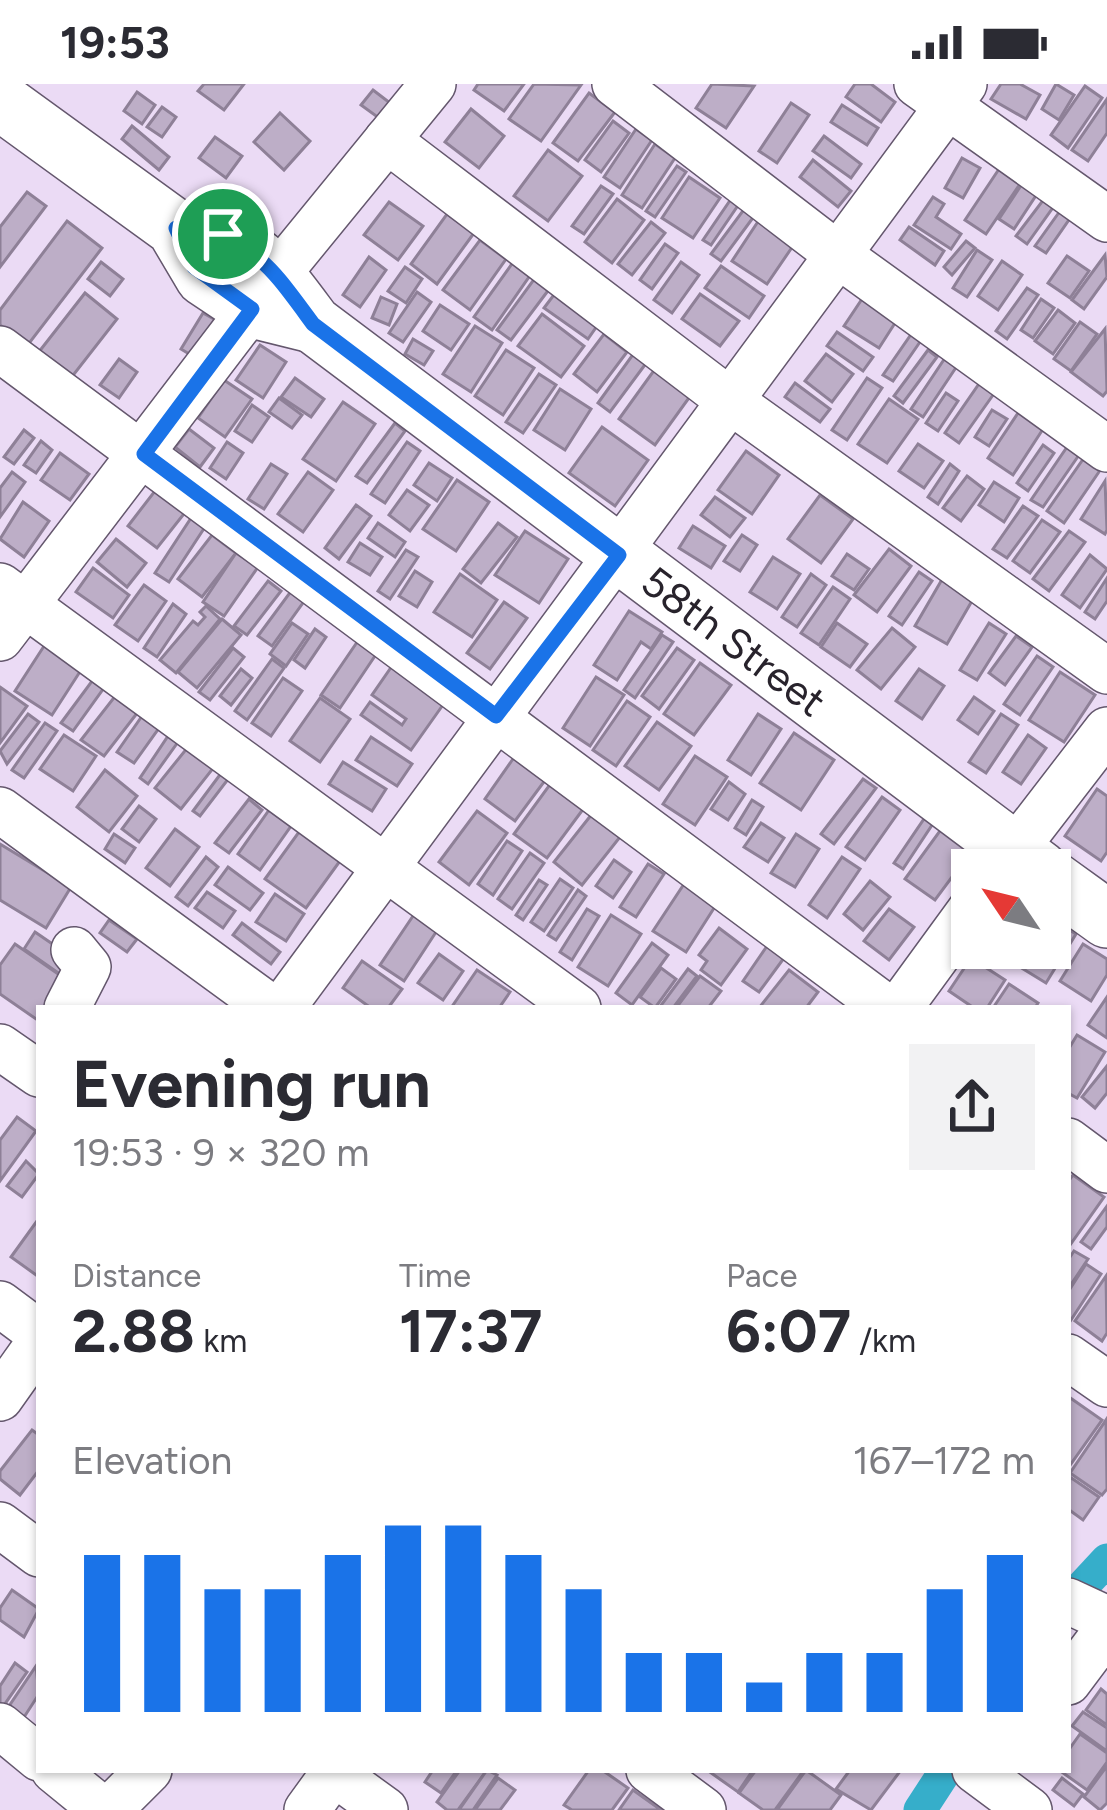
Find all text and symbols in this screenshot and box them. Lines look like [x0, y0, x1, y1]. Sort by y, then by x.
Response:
text: 19:53 [60, 15, 170, 69]
pin [172, 183, 274, 285]
icon: arrive [190, 201, 256, 267]
street label: 58th Street [632, 556, 836, 727]
north arrow [951, 849, 1071, 969]
map controls [951, 849, 1071, 969]
text: Evening run [72, 1044, 431, 1124]
button: share [909, 1044, 1035, 1170]
text: 19:53 · 9 × 320 m [72, 1129, 369, 1176]
text: Distance [72, 1256, 201, 1295]
text: Time [399, 1256, 471, 1295]
text: Pace [726, 1256, 797, 1295]
text: 2.88 [72, 1295, 195, 1367]
text: 17:37 [399, 1295, 542, 1367]
text: 6:07 [726, 1295, 851, 1367]
text: km [195, 1321, 247, 1360]
text: /km [851, 1321, 916, 1360]
text: Elevation [72, 1437, 232, 1484]
text: 167–172 m [853, 1437, 1035, 1484]

